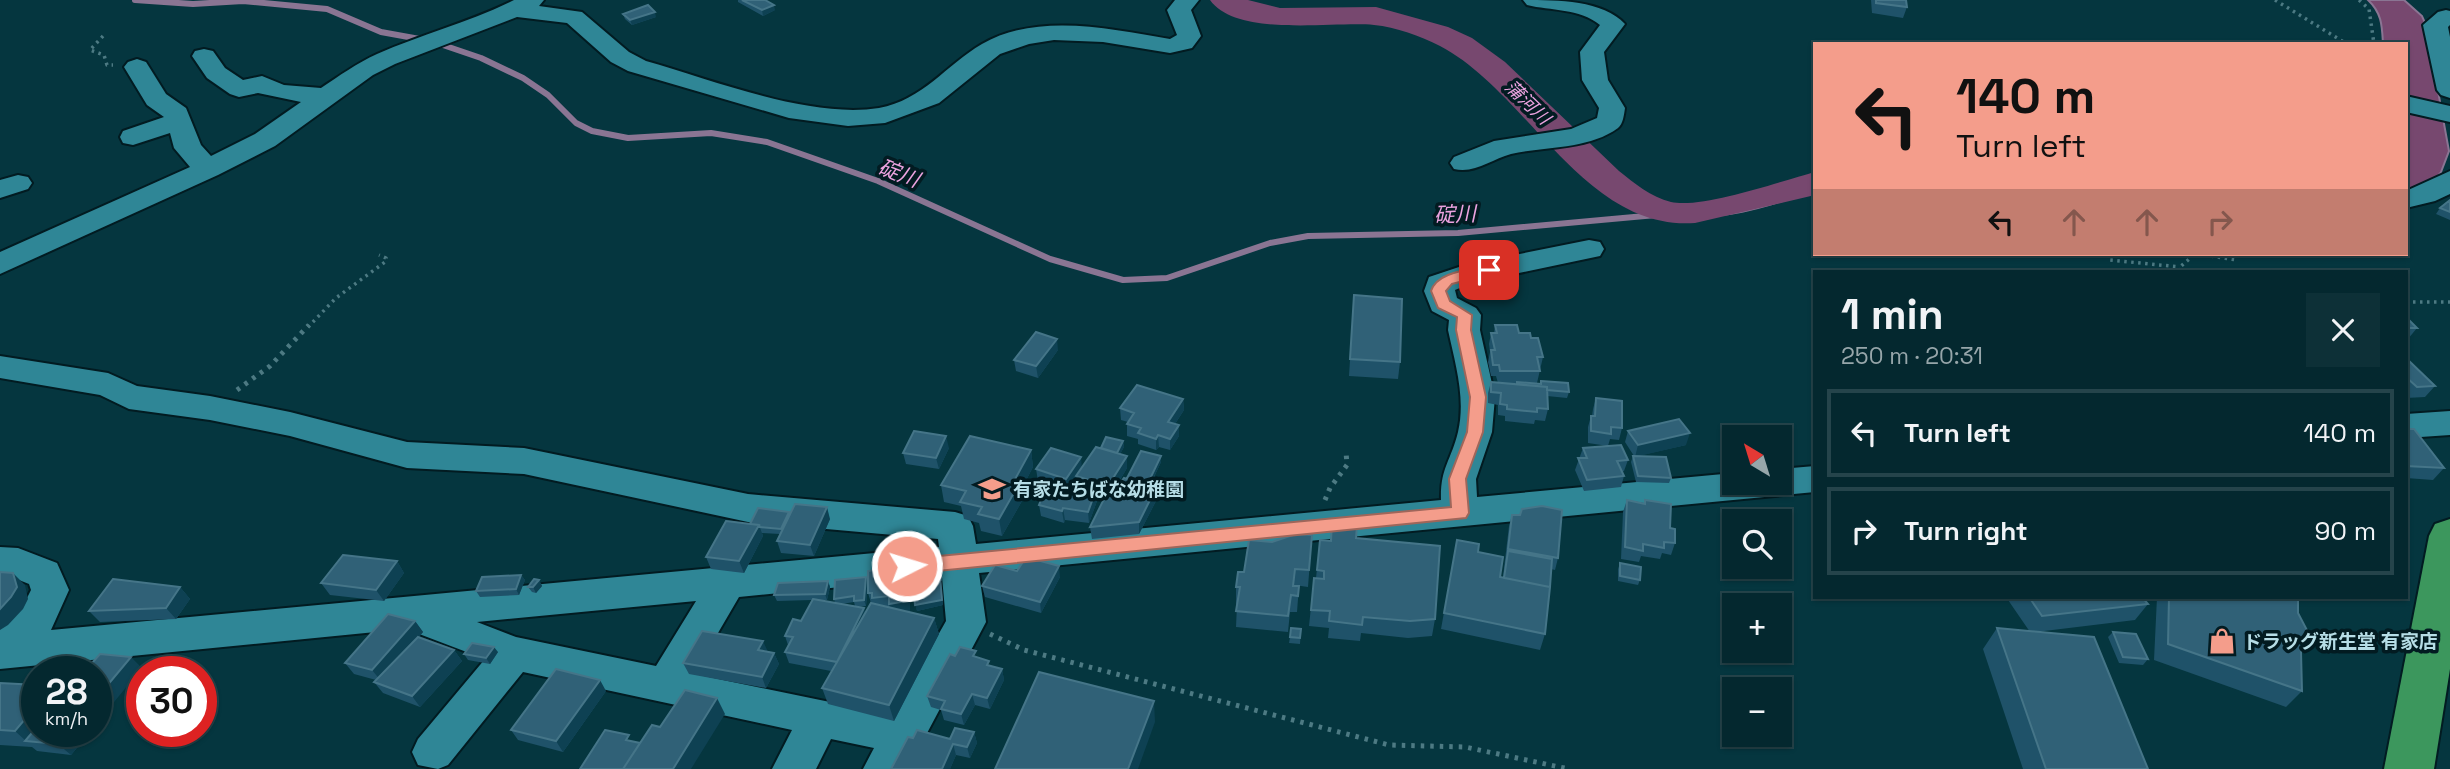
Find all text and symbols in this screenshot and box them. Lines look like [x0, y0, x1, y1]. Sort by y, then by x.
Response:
text: 140 m [1956, 65, 2095, 127]
icon: left [1841, 70, 1932, 161]
water label: 蒲河川 [1501, 75, 1557, 130]
text: Turn left [1956, 126, 2086, 166]
water label: 碇川 [875, 153, 925, 194]
water label: 碇川 [1434, 200, 1478, 228]
icon: left [1982, 203, 2020, 241]
icon: ahead [2055, 203, 2093, 241]
icon: ahead [2128, 203, 2166, 241]
icon: right [2201, 203, 2239, 241]
pin [1459, 240, 1519, 300]
icon: arrive [1470, 251, 1508, 289]
text: 1 min [1841, 288, 1944, 341]
button: close [2306, 293, 2380, 367]
text: 250 m · 20:31 [1841, 341, 1983, 371]
icon: left [1845, 414, 1883, 452]
text: Turn left [1904, 416, 2011, 450]
text: 140 m [2303, 416, 2376, 450]
north arrow [1722, 425, 1792, 495]
map controls [1722, 425, 1792, 747]
school or university icon: 有家たちばな幼稚園 [977, 474, 1007, 504]
place label: 有家たちばな幼稚園 [1013, 477, 1184, 502]
button: search [1722, 509, 1792, 579]
icon: right [1845, 512, 1883, 550]
text: Turn right [1904, 514, 2028, 548]
text: 90 m [2314, 514, 2376, 548]
position arrow [870, 529, 944, 603]
button: + [1722, 593, 1792, 663]
shop icon: ドラッグ新生堂 有家店 [2207, 626, 2237, 656]
place label: ドラッグ新生堂 有家店 [2243, 629, 2438, 654]
speed limit sign: 30 [126, 656, 217, 747]
text: 28 [46, 670, 87, 714]
button: − [1722, 677, 1792, 747]
text: km/h [45, 707, 88, 730]

